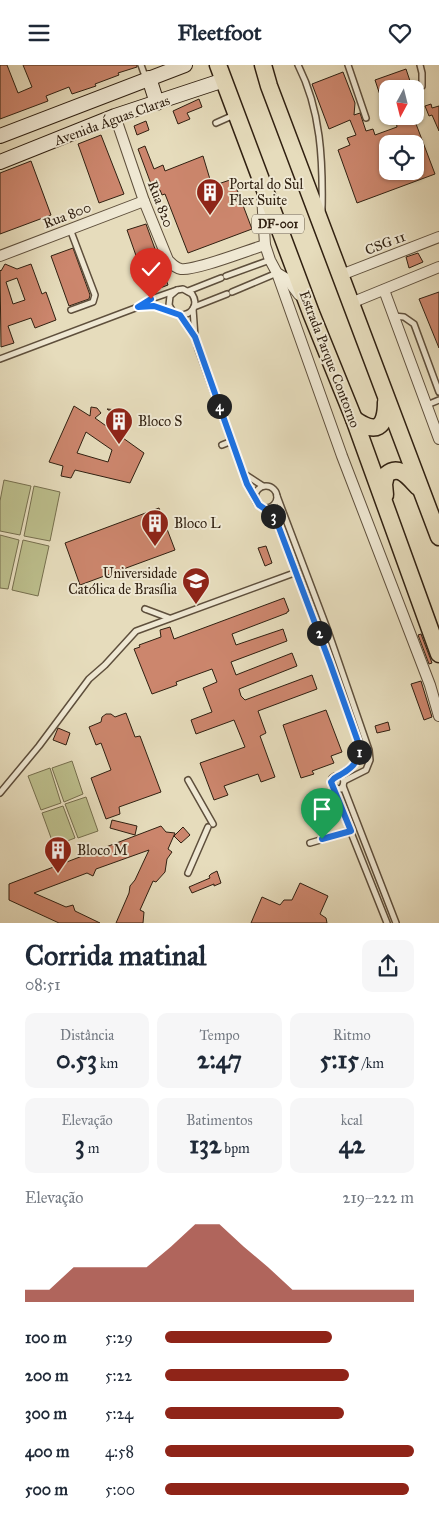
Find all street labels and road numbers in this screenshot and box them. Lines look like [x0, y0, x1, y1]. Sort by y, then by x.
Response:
street label: Avenida Águas Claras [50, 90, 172, 150]
street label: Rua 820 [144, 178, 177, 230]
street label: Rua 800 [41, 199, 93, 232]
road number: DF-001 [252, 215, 304, 233]
street label: CSG 11 [363, 228, 408, 259]
street label: Estrada Parque Contorno [295, 288, 364, 430]

